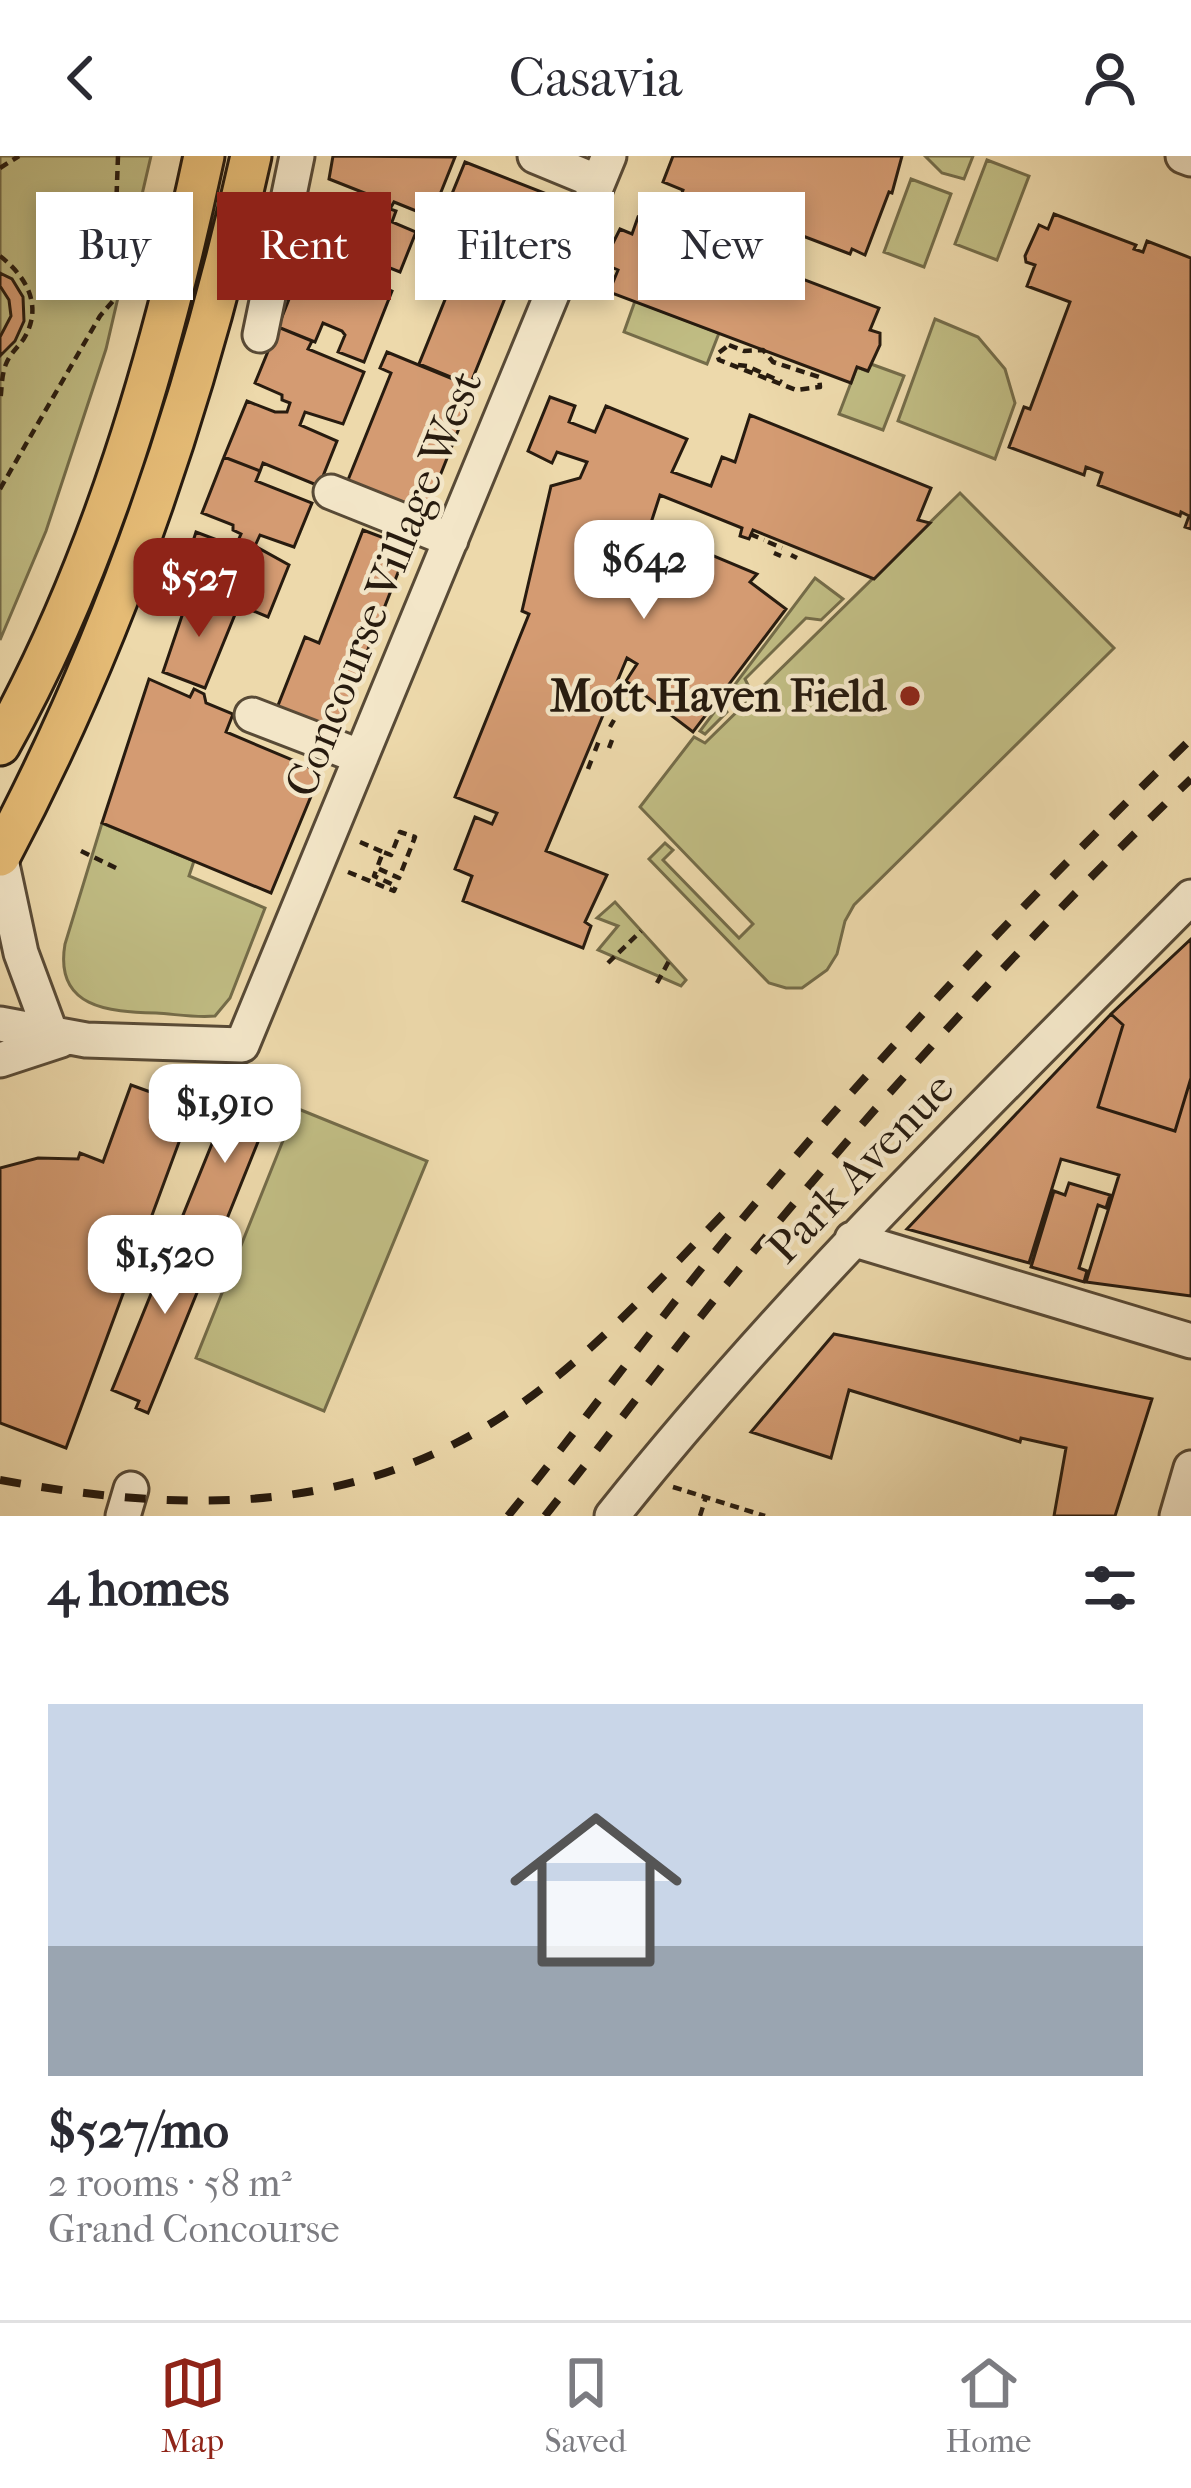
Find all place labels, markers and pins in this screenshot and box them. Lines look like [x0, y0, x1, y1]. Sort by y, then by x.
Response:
pin: $642 [573, 520, 715, 622]
pin: $527 [128, 538, 270, 640]
place label: Mott Haven Field [550, 670, 887, 723]
marker: Mott Haven Field [897, 683, 923, 709]
pin: $1,910 [127, 1064, 323, 1166]
pin: $1,520 [67, 1215, 263, 1317]

